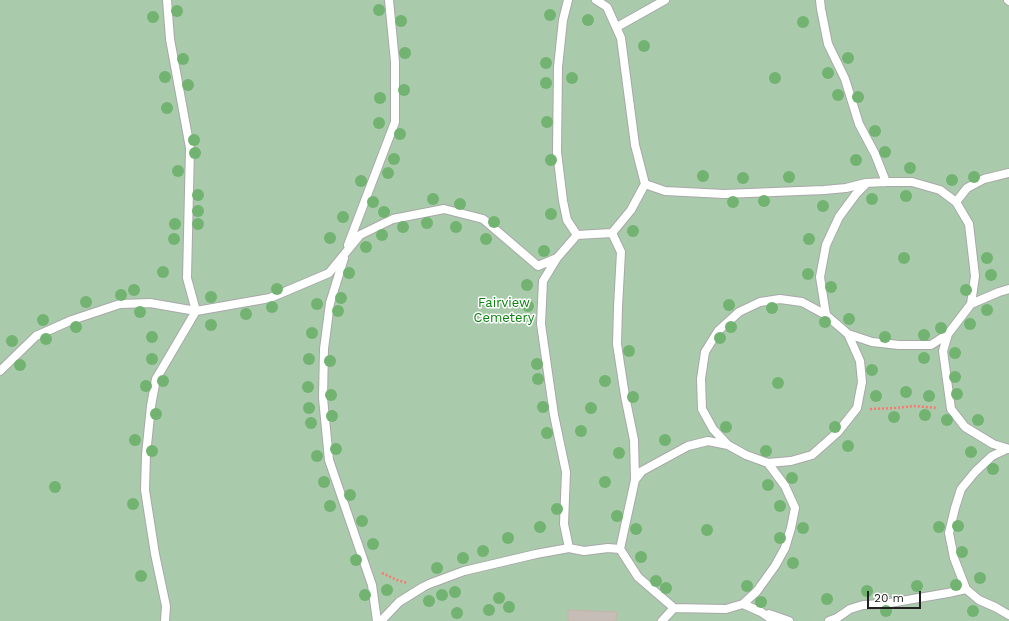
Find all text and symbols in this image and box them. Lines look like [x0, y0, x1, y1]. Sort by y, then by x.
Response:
park label: Fairview Cemetery [473, 295, 535, 326]
scale bar [869, 583, 923, 609]
text: 20 m [874, 591, 904, 605]

